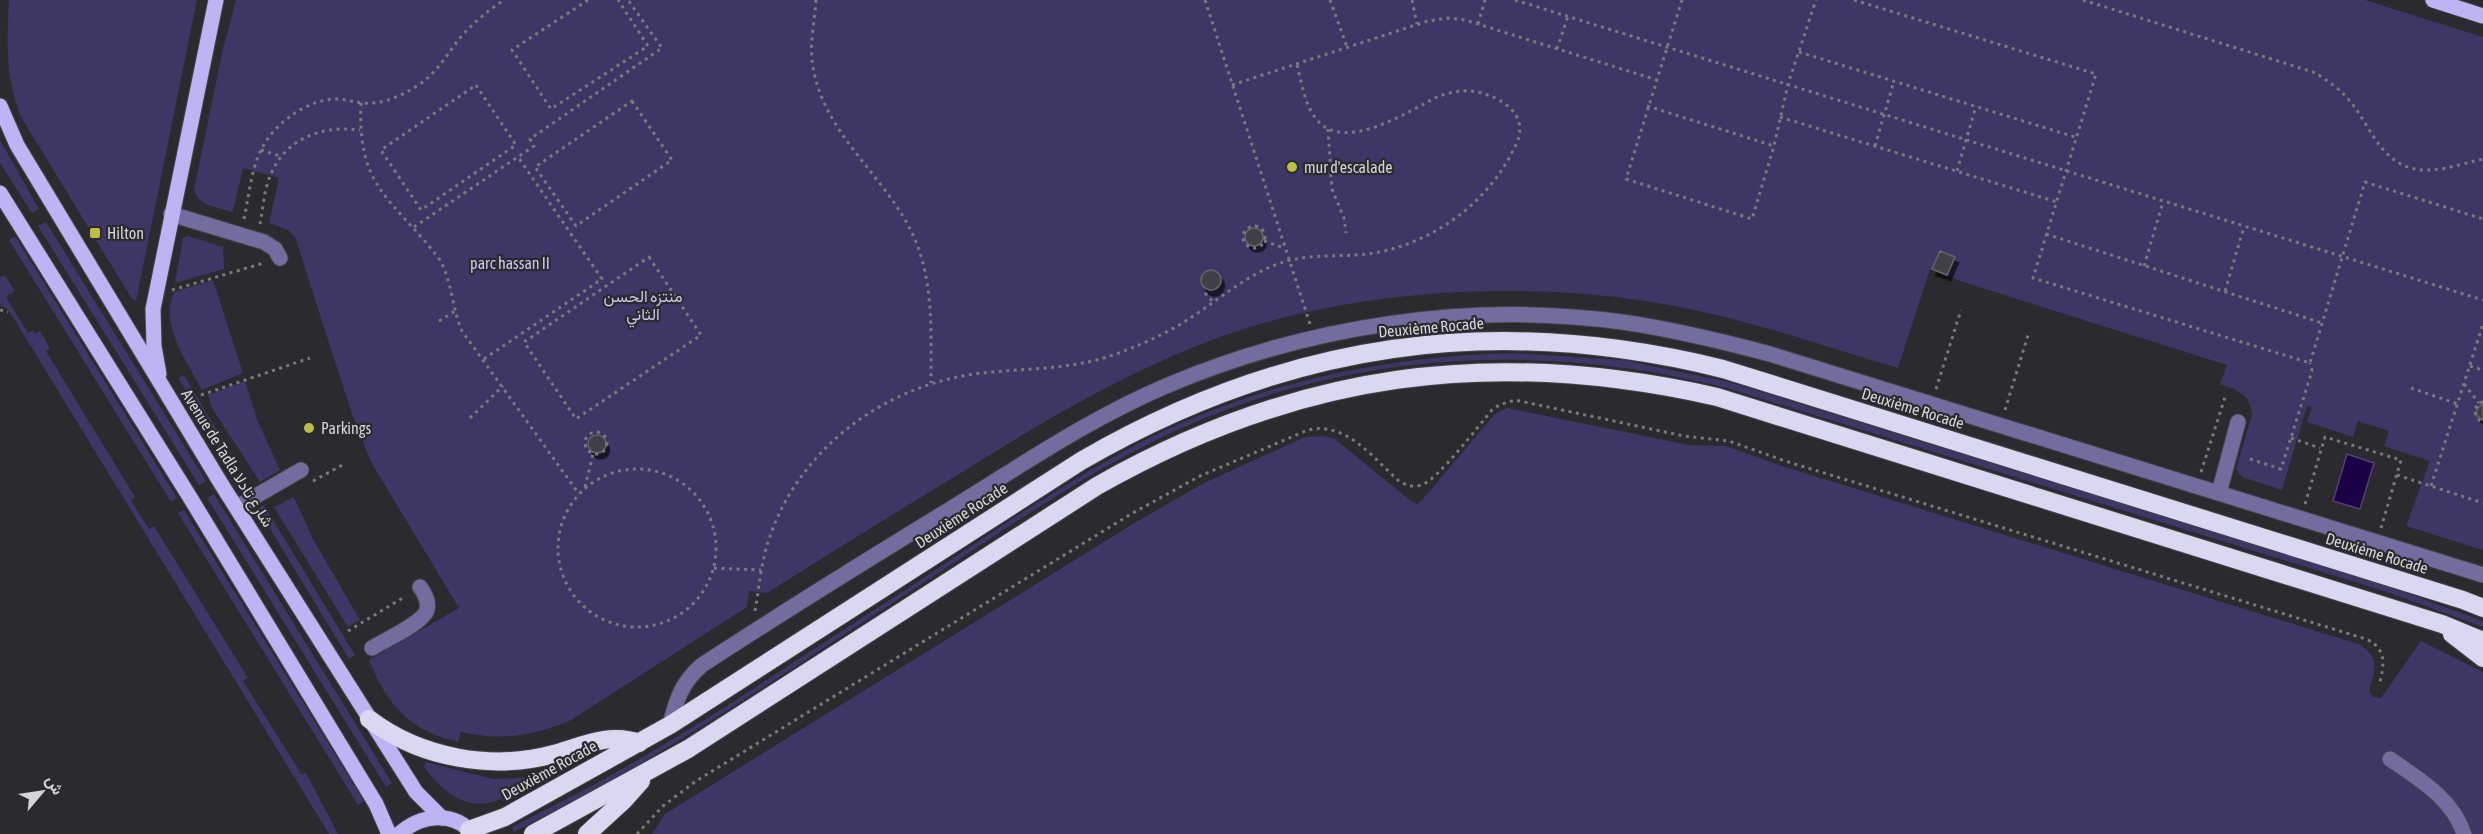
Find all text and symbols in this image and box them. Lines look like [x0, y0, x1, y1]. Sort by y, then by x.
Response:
place label: mur d'escalade [1304, 158, 1393, 176]
marker: mur d'escalade [1285, 160, 1299, 174]
place label: Hilton [107, 224, 144, 242]
marker: Hilton [88, 226, 102, 240]
park label: parc hassan II [470, 254, 550, 273]
park label: منتزه الحسن الثاني [604, 287, 682, 328]
street label: Deuxième Rocade [1377, 313, 1485, 341]
street label: Deuxième Rocade [1860, 384, 1966, 432]
street label: Avenue de Tadla شارع تادلا [176, 386, 278, 532]
place label: Parkings [321, 419, 372, 438]
marker: Parkings [302, 421, 316, 435]
street label: Deuxième Rocade [912, 479, 1010, 551]
street label: Deuxième Rocade [2324, 529, 2430, 577]
street label: Deuxième Rocade [498, 736, 600, 804]
north arrow [12, 762, 72, 822]
text: ش [42, 772, 68, 798]

